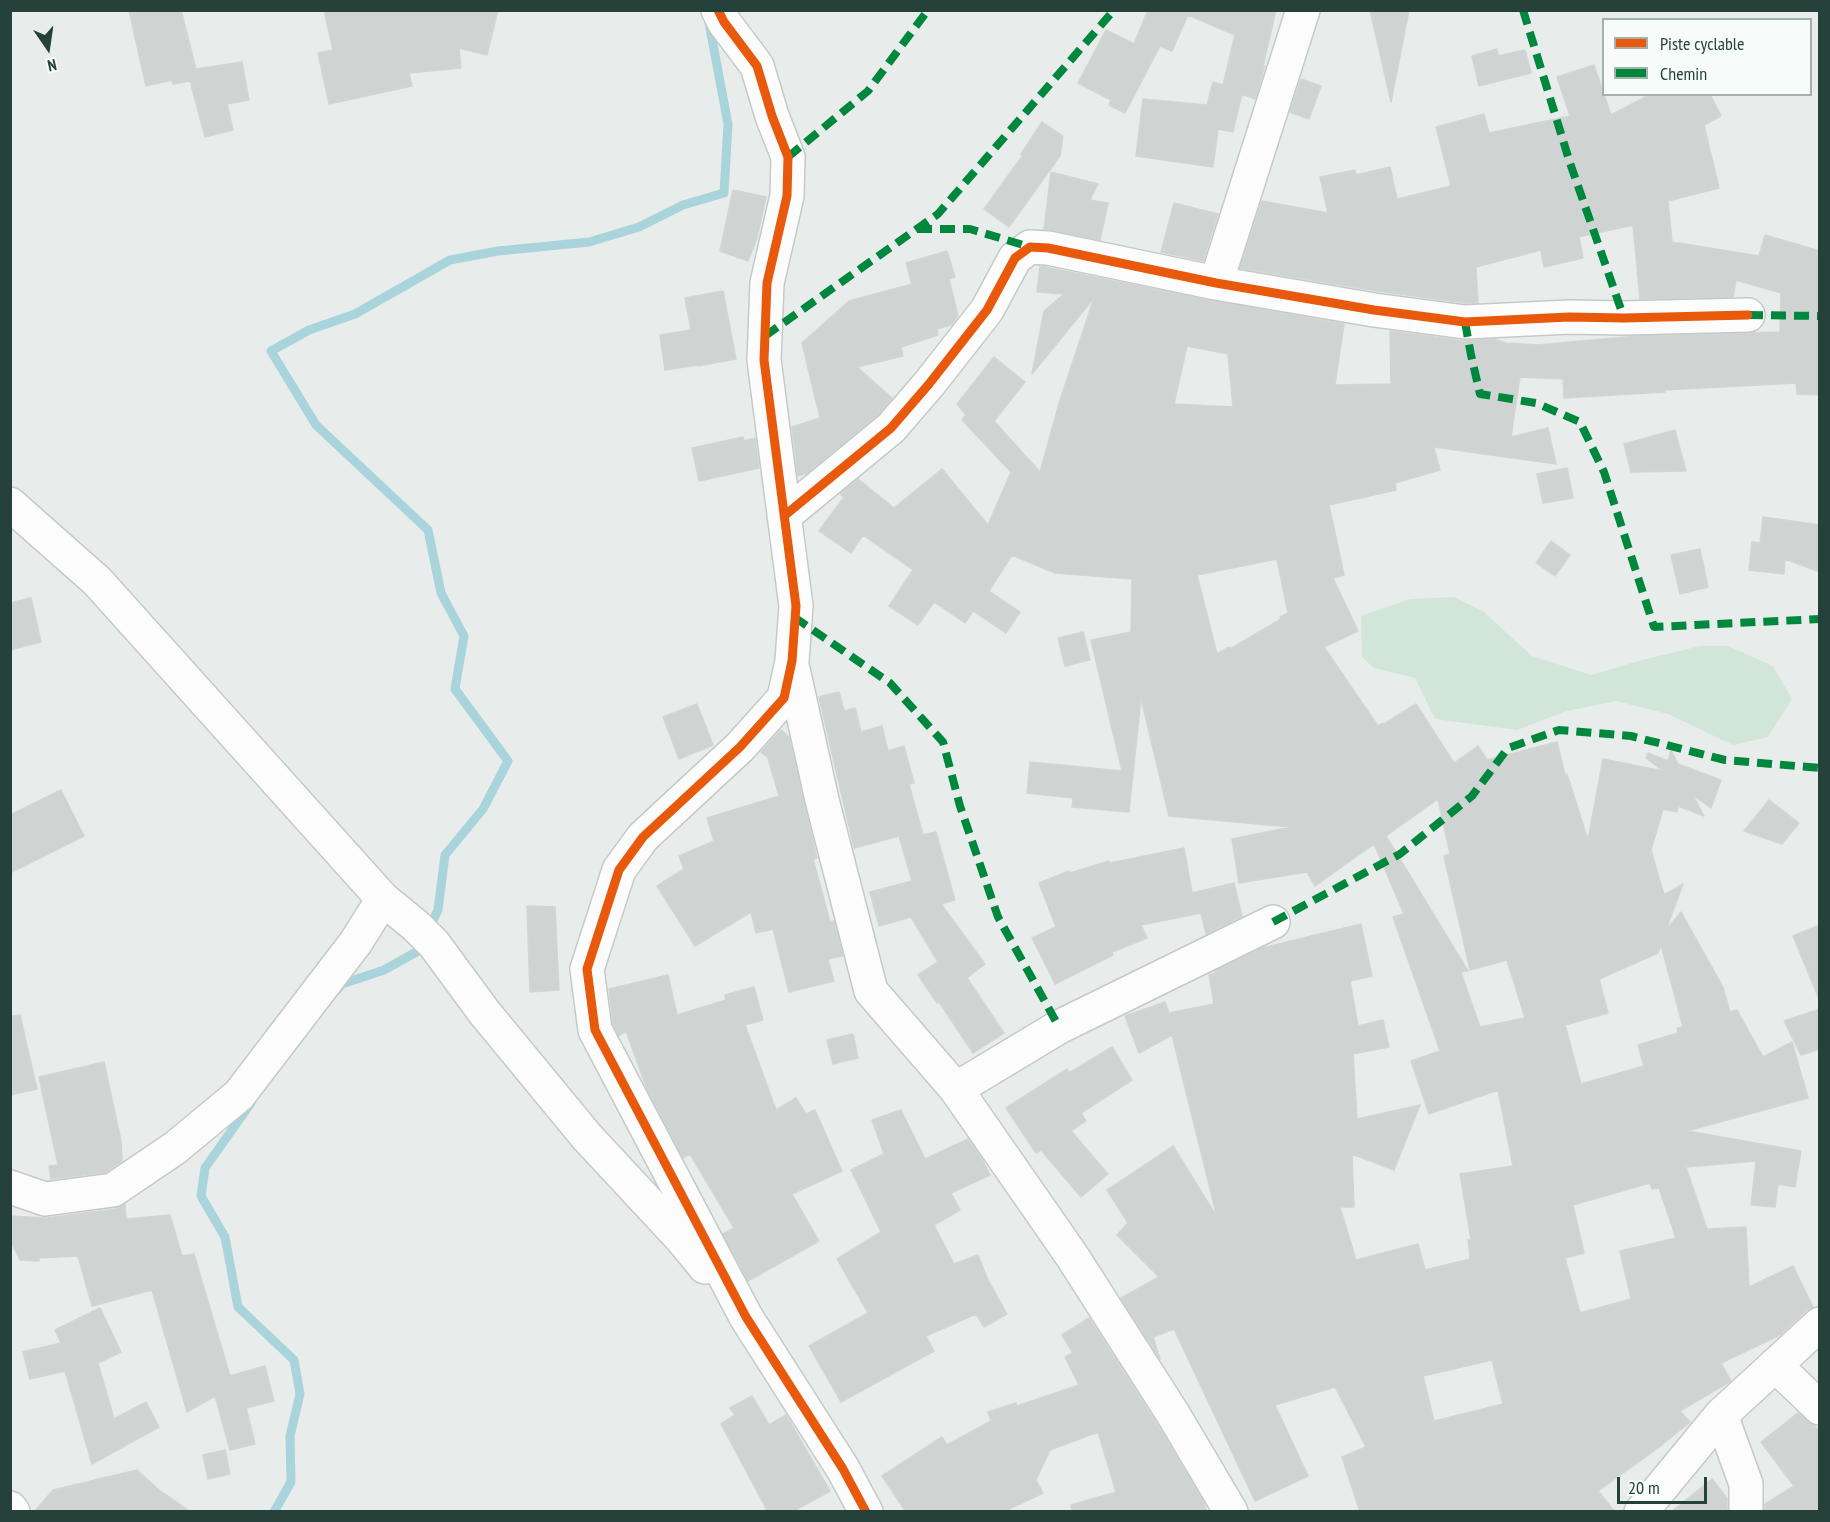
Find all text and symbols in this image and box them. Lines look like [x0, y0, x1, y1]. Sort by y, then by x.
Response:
north arrow [18, 18, 78, 78]
legend [1602, 18, 1812, 96]
text: Piste cyclable [1660, 32, 1744, 55]
text: N [46, 55, 59, 76]
text: Chemin [1660, 62, 1707, 85]
scale bar [1620, 1465, 1710, 1503]
text: 20 m [1628, 1476, 1660, 1499]

